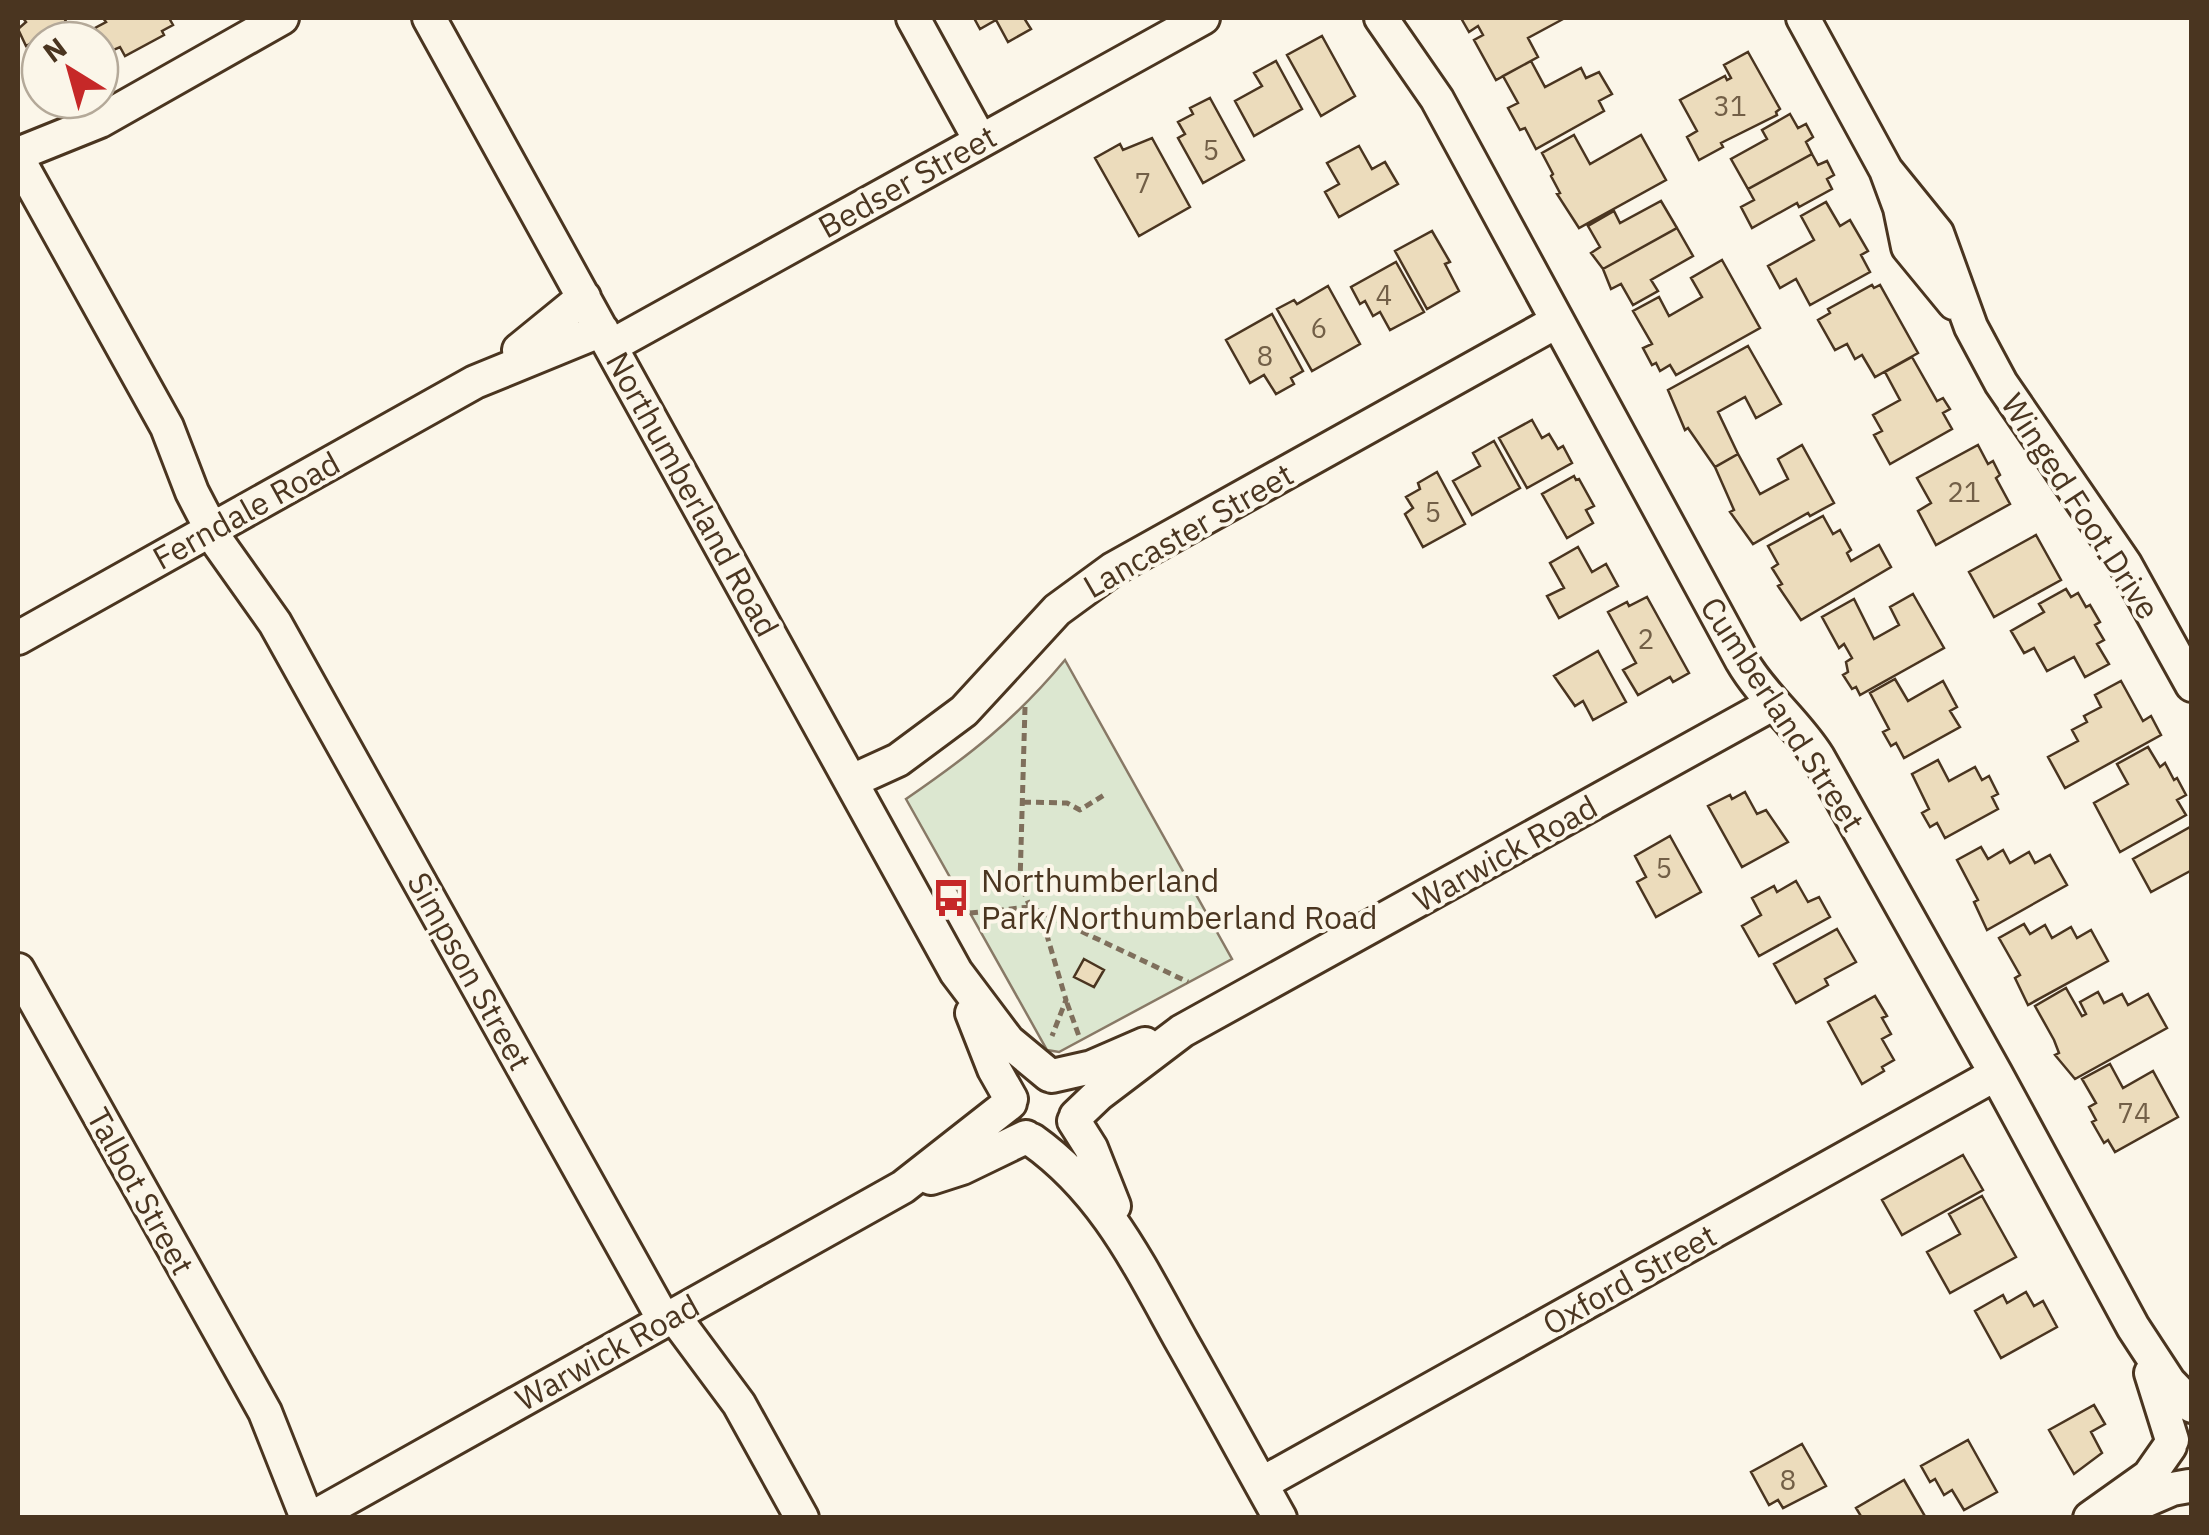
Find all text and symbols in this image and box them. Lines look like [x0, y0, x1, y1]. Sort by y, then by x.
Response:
north arrow [20, 20, 120, 120]
text: N [35, 29, 74, 71]
house number: 31 [1713, 87, 1747, 124]
street label: Bedser Street [811, 115, 1003, 247]
house number: 5 [1203, 131, 1219, 168]
house number: 7 [1135, 164, 1151, 201]
house number: 4 [1376, 276, 1392, 313]
house number: 6 [1311, 309, 1327, 346]
house number: 8 [1257, 337, 1273, 374]
street label: Northumberland Road [597, 344, 789, 644]
street label: Winged Foot Drive [1992, 385, 2170, 627]
street label: Ferndale Road [145, 441, 347, 579]
street label: Lancaster Street [1075, 453, 1301, 607]
house number: 21 [1947, 473, 1981, 510]
house number: 5 [1425, 493, 1441, 530]
street label: Cumberland Street [1691, 589, 1875, 839]
house number: 2 [1638, 620, 1654, 657]
street label: Warwick Road [1406, 785, 1604, 921]
house number: 5 [1656, 849, 1672, 886]
place label: Northumberland Park/Northumberland Road [981, 859, 1377, 938]
street label: Simpson Street [398, 865, 542, 1077]
bus stop icon: Northumberland Park/Northumberland Road [930, 877, 972, 919]
house number: 74 [2117, 1094, 2151, 1131]
street label: Talbot Street [78, 1100, 204, 1282]
street label: Oxford Street [1535, 1214, 1723, 1344]
street label: Warwick Road [508, 1284, 706, 1420]
house number: 8 [1780, 1461, 1796, 1498]

